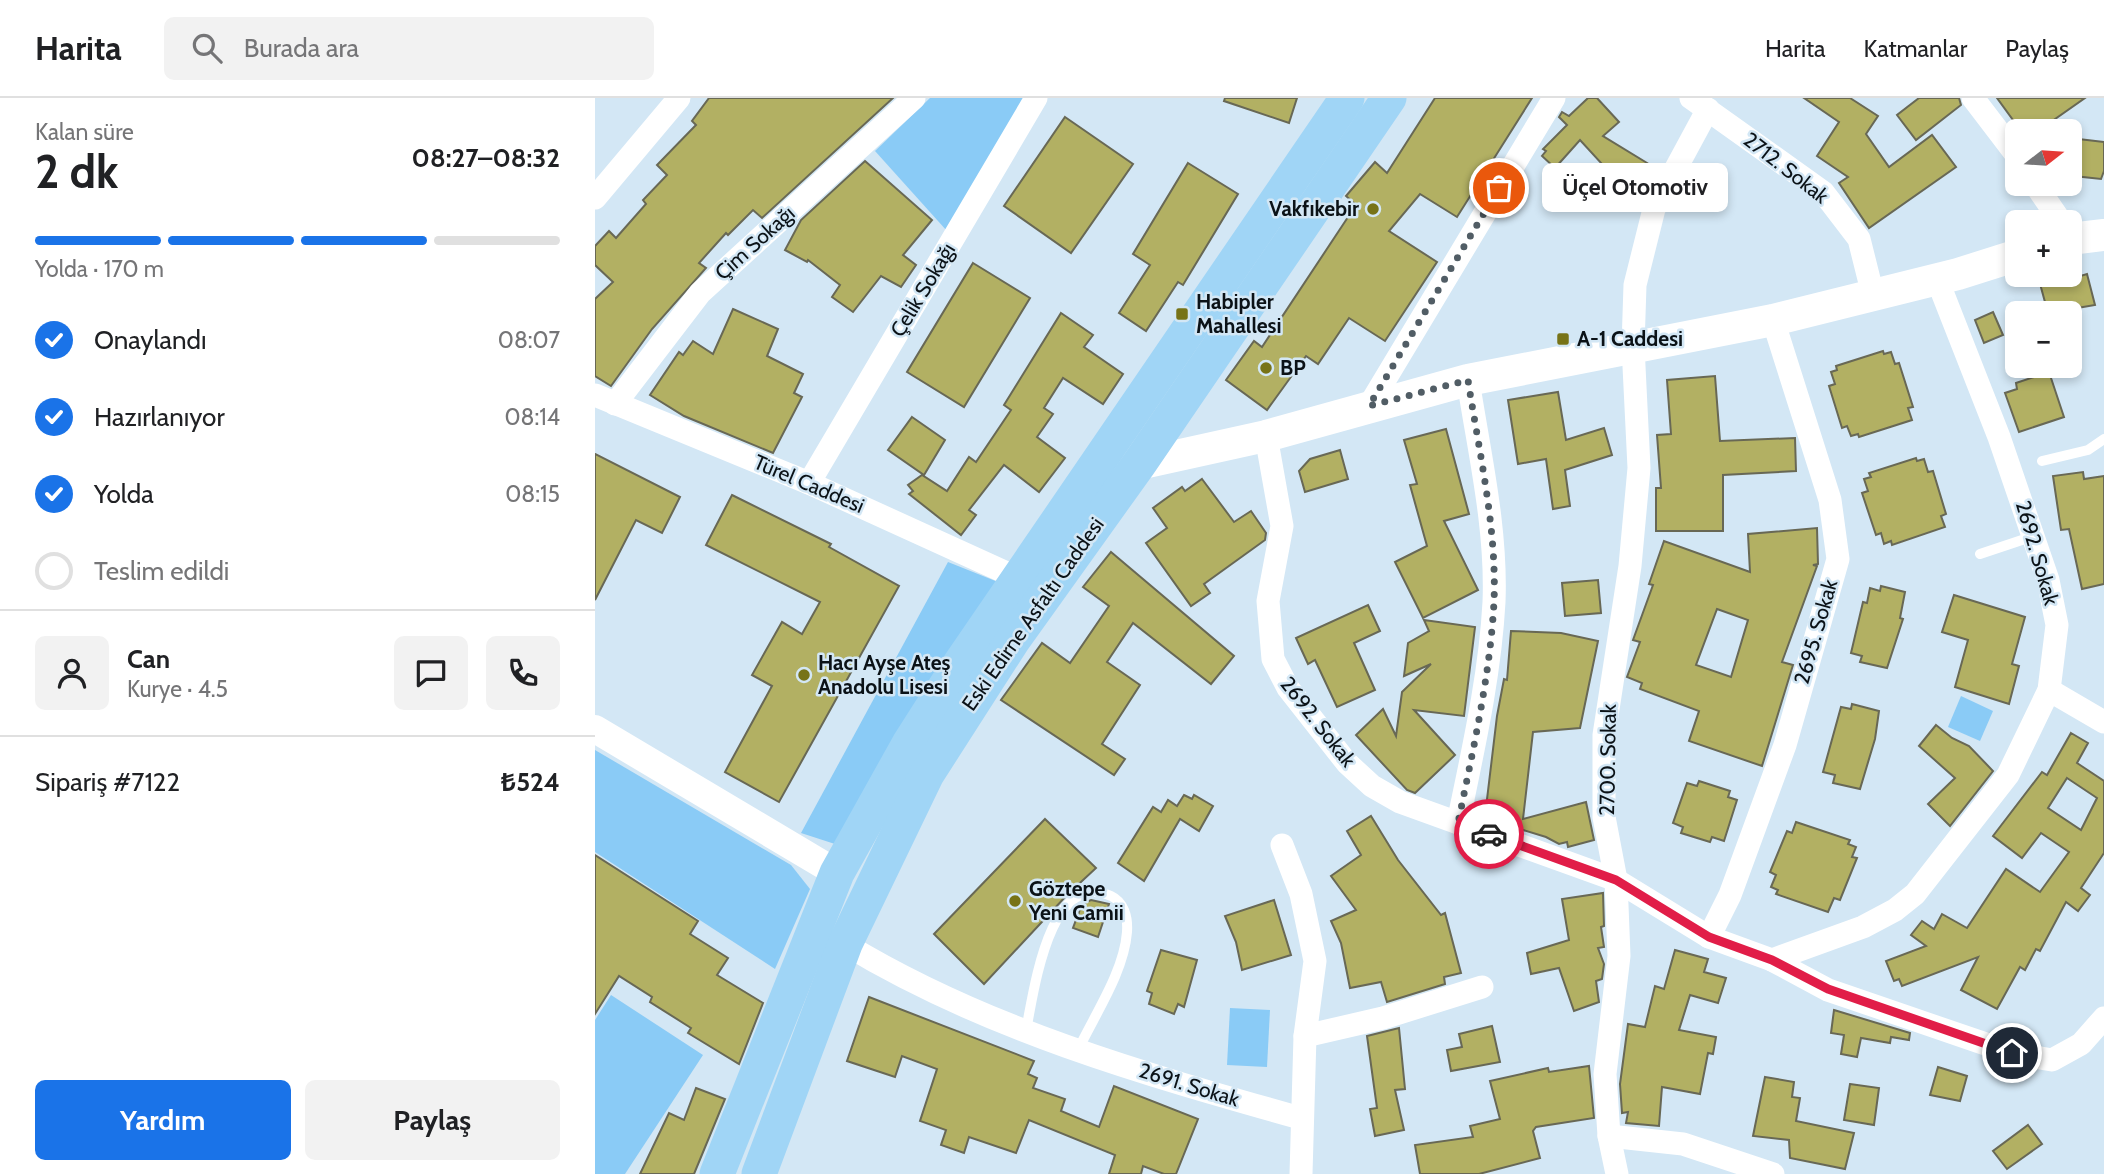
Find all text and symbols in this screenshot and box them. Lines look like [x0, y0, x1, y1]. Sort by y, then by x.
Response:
search box [164, 17, 654, 80]
text: Harita [35, 28, 122, 68]
icon: search [188, 29, 226, 67]
text: Burada ara [244, 32, 359, 64]
text: Harita [1765, 34, 1826, 63]
text: Katmanlar [1864, 34, 1967, 63]
text: Paylaş [2005, 34, 2069, 63]
text: Kalan süre [35, 118, 134, 146]
north arrow [2005, 119, 2083, 196]
map controls [2005, 119, 2082, 378]
street label: 2712. Sokak [1739, 127, 1834, 209]
text: 08:27–08:32 [412, 142, 560, 174]
text: 2 dk [35, 144, 118, 200]
pin [1469, 158, 1529, 218]
callout: Üçel Otomotiv [1541, 164, 1727, 212]
icon: bag [1480, 169, 1518, 207]
text: Üçel Otomotiv [1562, 173, 1708, 201]
place label: Vakfıkebir [1269, 196, 1359, 221]
street label: Çim Sokağı [710, 200, 800, 285]
marker: Vakfıkebir [1365, 201, 1381, 217]
button: + [2005, 210, 2082, 287]
street label: Çelik Sokağı [885, 238, 960, 341]
text: Yolda · 170 m [35, 255, 164, 283]
place label: Habipler Mahallesi [1196, 289, 1282, 338]
button: − [2005, 301, 2082, 378]
marker: Habipler Mahallesi [1174, 306, 1190, 322]
icon: check [35, 321, 73, 359]
text: Onaylandı [94, 324, 207, 356]
text: 08:07 [498, 326, 560, 354]
place label: A-1 Caddesi [1577, 326, 1683, 351]
marker: A-1 Caddesi [1555, 331, 1571, 347]
place label: BP [1280, 355, 1306, 380]
marker: BP [1258, 360, 1274, 376]
icon: check [35, 398, 73, 436]
text: Hazırlanıyor [94, 401, 225, 433]
text: 08:14 [504, 403, 560, 431]
street label: Türel Caddesi [750, 449, 868, 518]
icon: check [35, 475, 73, 513]
text: Yolda [94, 478, 154, 510]
text: 08:15 [505, 480, 560, 508]
street label: 2692. Sokak [2011, 498, 2064, 609]
street label: Eski Edirne Asfaltı Caddesi [956, 512, 1109, 715]
text: Teslim edildi [94, 555, 229, 587]
street label: 2695. Sokak [1789, 576, 1843, 687]
button: person [35, 636, 109, 710]
button: chat [394, 636, 468, 710]
button: phone [486, 636, 560, 710]
text: Can [127, 643, 170, 675]
place label: Hacı Ayşe Ateş Anadolu Lisesi [818, 650, 951, 699]
marker: Hacı Ayşe Ateş Anadolu Lisesi [796, 667, 812, 683]
street label: 2692. Sokak [1275, 672, 1362, 772]
text: Kurye · 4.5 [127, 675, 228, 703]
street label: 2700. Sokak [1594, 703, 1621, 816]
text: Sipariş #7122 [35, 766, 180, 798]
text: ₺524 [501, 766, 560, 798]
courier [1454, 799, 1524, 869]
icon: car [1470, 815, 1508, 853]
place label: Göztepe Yeni Camii [1028, 876, 1124, 925]
marker: Göztepe Yeni Camii [1007, 893, 1023, 909]
pin [1982, 1023, 2042, 1083]
icon: home [1993, 1034, 2031, 1072]
street label: 2691. Sokak [1136, 1057, 1243, 1112]
button: Yardım [35, 1080, 291, 1160]
button: Paylaş [305, 1080, 560, 1160]

